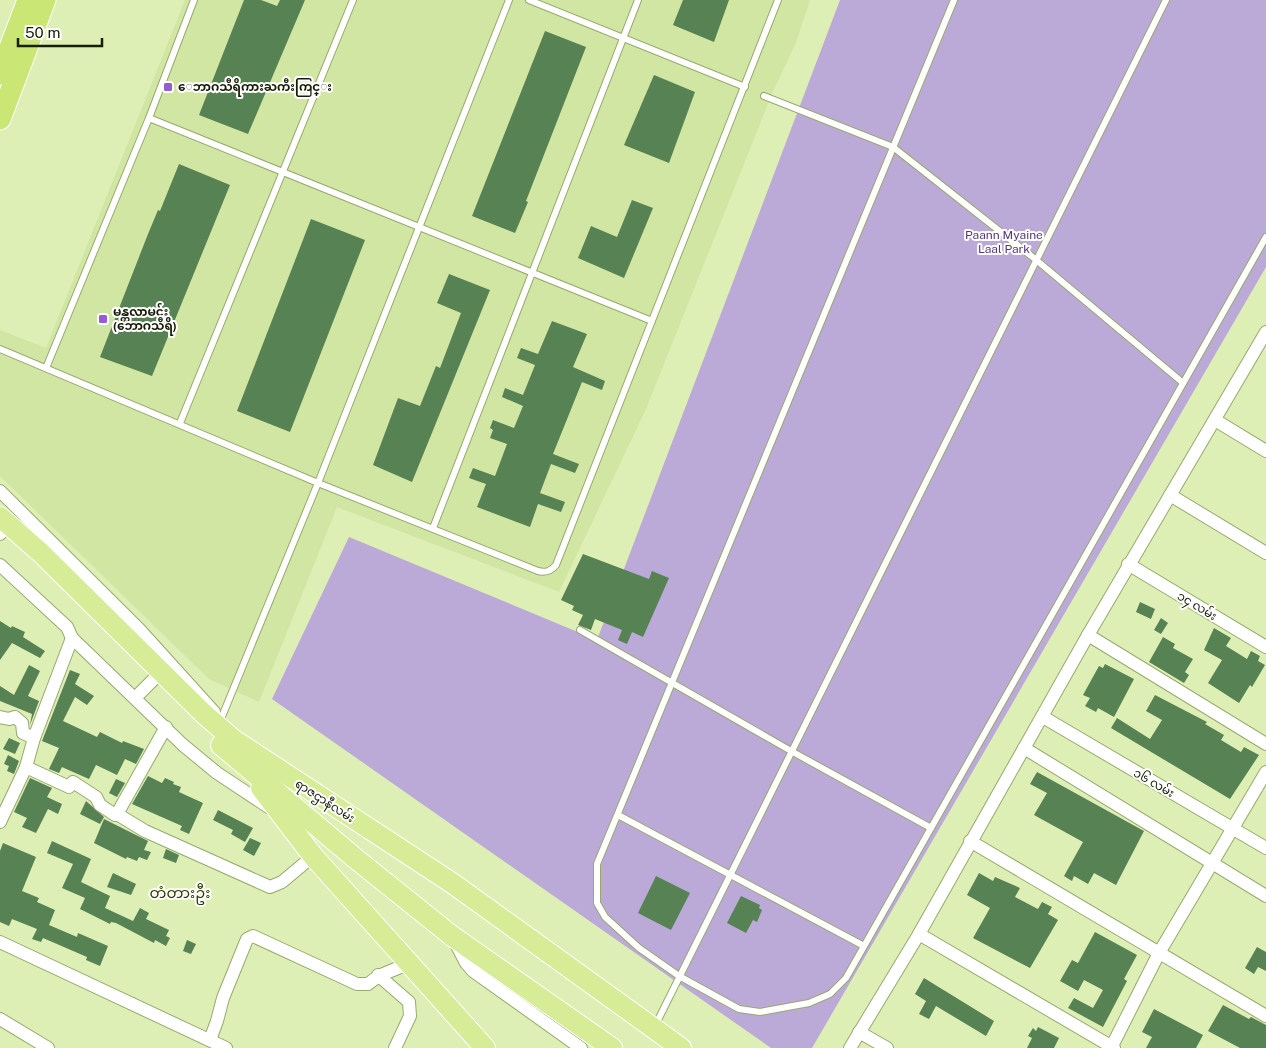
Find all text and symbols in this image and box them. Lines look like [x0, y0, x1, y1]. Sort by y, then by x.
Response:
scale bar [18, 15, 101, 47]
text: 50 m [25, 24, 60, 41]
place label: ေဘာဂသီရိကားႀကီးကြင္း [178, 78, 332, 97]
marker: ေဘာဂသီရိကားႀကီးကြင္း [162, 81, 174, 93]
park label: Paann Myaine Laal Park [965, 228, 1043, 256]
place label: မန္တလာမင်း (ဘောဂသီရိ) [113, 302, 177, 336]
marker: မန္တလာမင်း (ဘောဂသီရိ) [97, 313, 109, 325]
street label: ၁၄ လမ်း [1173, 587, 1220, 626]
street label: ၁၆ လမ်း [1131, 764, 1178, 800]
street label: ရာဇဌာနီလမ်း [291, 775, 358, 828]
district label: တံတားဦး [150, 883, 210, 905]

